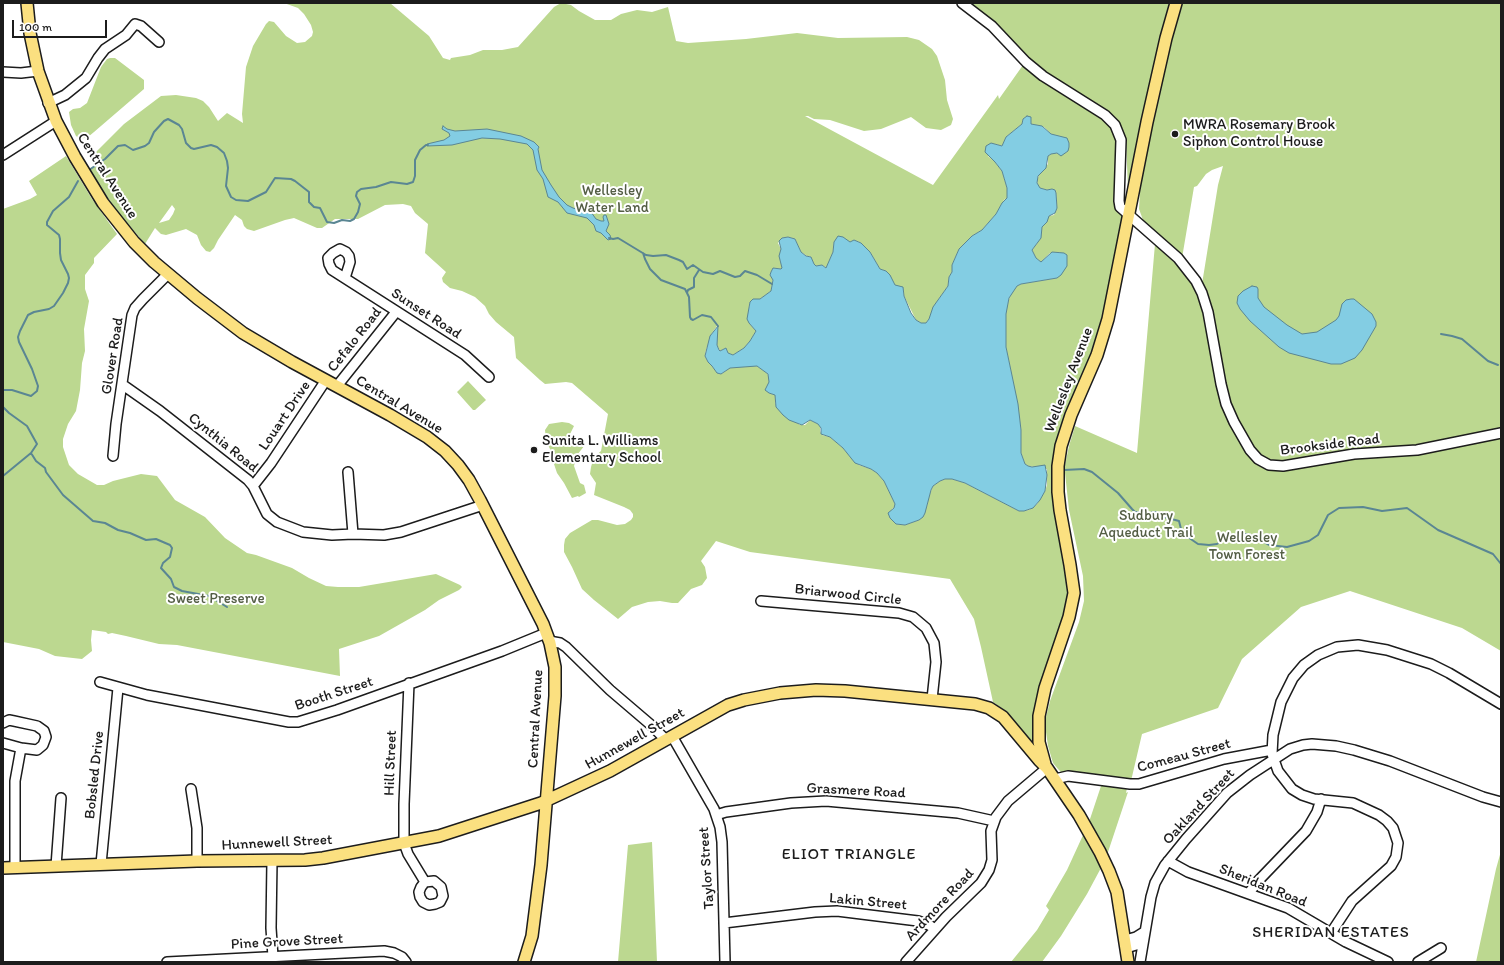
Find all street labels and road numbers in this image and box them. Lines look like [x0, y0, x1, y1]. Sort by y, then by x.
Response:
street label: Central Avenue [73, 130, 141, 222]
street label: Sunset Road [387, 285, 465, 343]
street label: Cefalo Road [324, 304, 386, 376]
street label: Glover Road [98, 316, 128, 396]
street label: Wellesley Avenue [1041, 325, 1097, 435]
street label: Central Avenue [352, 372, 446, 438]
street label: Louart Drive [255, 378, 315, 454]
street label: Cynthia Road [184, 409, 262, 477]
street label: Brookside Road [1279, 430, 1381, 460]
street label: Briarwood Circle [794, 580, 902, 610]
street label: Central Avenue [524, 669, 548, 769]
street label: Booth Street [293, 673, 375, 715]
street label: Hunnewell Street [582, 704, 688, 774]
street label: Bobsled Drive [81, 730, 109, 820]
street label: Hill Street [381, 730, 401, 796]
street label: Comeau Street [1135, 735, 1233, 777]
street label: Oakland Street [1159, 765, 1239, 849]
street label: Grasmere Road [806, 779, 906, 803]
street label: Taylor Street [695, 826, 719, 910]
street label: Hunnewell Street [221, 831, 333, 855]
street label: Sheridan Road [1216, 860, 1310, 912]
street label: Ardmore Road [902, 865, 978, 945]
street label: Lakin Street [828, 890, 908, 914]
street label: Pine Grove Street [230, 930, 344, 954]

